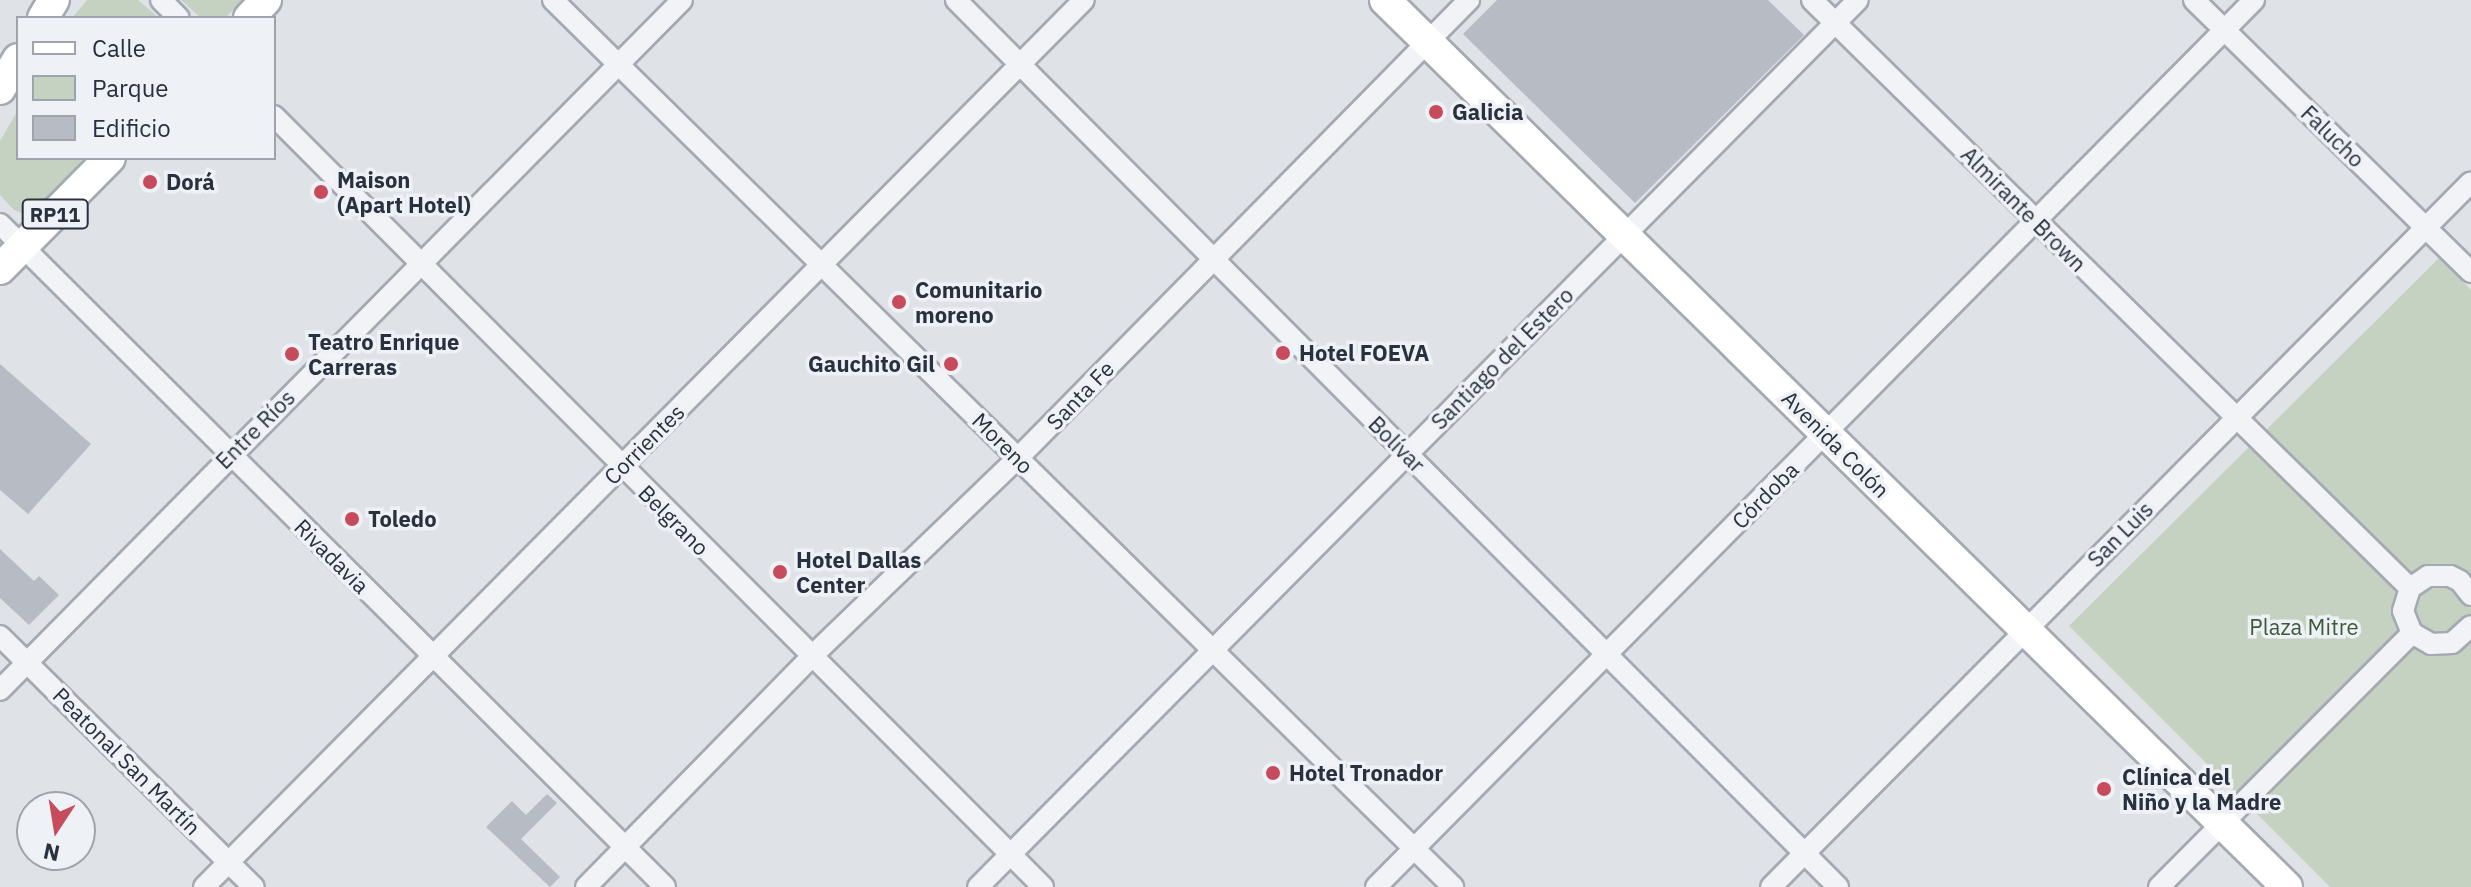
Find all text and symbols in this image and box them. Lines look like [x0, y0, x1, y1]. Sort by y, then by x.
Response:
legend [16, 16, 276, 160]
text: Calle [92, 32, 146, 64]
text: Parque [92, 72, 169, 104]
place label: Galicia [1452, 99, 1523, 125]
street label: Falucho [2296, 100, 2370, 172]
marker: Galicia [1427, 103, 1445, 121]
text: Edificio [92, 112, 171, 144]
street label: Almirante Brown [1956, 141, 2092, 277]
place label: Maison (Apart Hotel) [337, 166, 471, 218]
place label: Dorá [166, 169, 215, 195]
marker: Dorá [141, 173, 159, 191]
marker: Maison (Apart Hotel) [312, 183, 330, 201]
road number: RP11 [21, 198, 89, 230]
place label: Comunitario moreno [915, 276, 1042, 328]
street label: Santiago del Estero [1425, 281, 1579, 435]
marker: Comunitario moreno [890, 293, 908, 311]
place label: Teatro Enrique Carreras [308, 328, 459, 380]
place label: Hotel FOEVA [1299, 340, 1429, 366]
marker: Hotel FOEVA [1274, 344, 1292, 362]
marker: Teatro Enrique Carreras [283, 345, 301, 363]
place label: Gauchito Gil [808, 351, 935, 377]
marker: Gauchito Gil [942, 355, 960, 373]
street label: Santa Fe [1041, 355, 1119, 435]
street label: Entre Ríos [210, 384, 300, 474]
street label: Avenida Colón [1777, 385, 1895, 503]
street label: Corrientes [598, 398, 690, 490]
street label: Moreno [967, 407, 1039, 479]
street label: Bolívar [1363, 410, 1431, 478]
street label: Córdoba [1726, 456, 1804, 534]
street label: Belgrano [633, 479, 715, 561]
street label: San Luis [2082, 496, 2158, 572]
place label: Toledo [368, 506, 437, 532]
marker: Toledo [343, 510, 361, 528]
street label: Rivadavia [289, 513, 375, 599]
place label: Hotel Dallas Center [796, 546, 921, 598]
marker: Hotel Dallas Center [771, 563, 789, 581]
park label: Plaza Mitre [2249, 614, 2359, 640]
street label: Peatonal San Martín [48, 682, 206, 840]
place label: Hotel Tronador [1289, 760, 1443, 786]
place label: Clínica del Niño y la Madre [2122, 763, 2281, 814]
marker: Hotel Tronador [1264, 764, 1282, 782]
marker: Clínica del Niño y la Madre [2093, 778, 2115, 800]
north arrow [16, 791, 96, 871]
text: N [41, 837, 62, 869]

